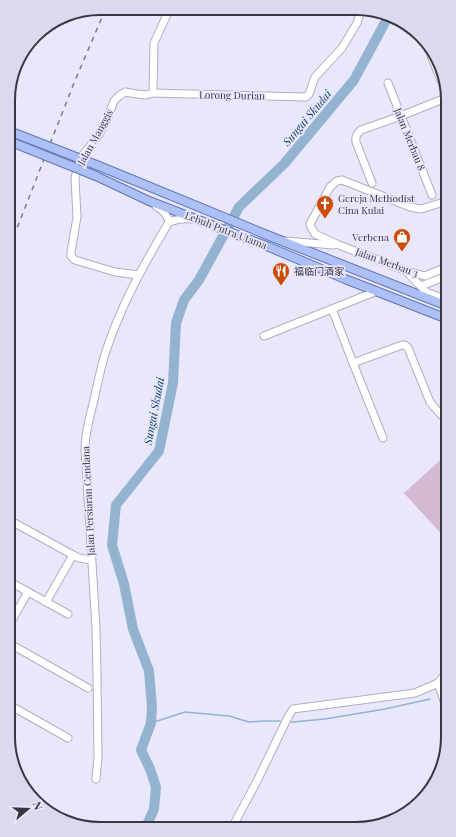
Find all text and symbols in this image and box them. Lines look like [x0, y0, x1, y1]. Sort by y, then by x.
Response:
water label: Sungai Skudai [278, 86, 335, 150]
street label: Lorong Durian [199, 87, 265, 103]
street label: Jalan Merbau 8 [391, 105, 429, 172]
street label: Jalan Manggis [73, 107, 116, 168]
place label: Gereja Methodist Cina Kulai [338, 191, 415, 217]
church icon: Gereja Methodist Cina Kulai [315, 194, 335, 219]
street label: Lebuh Putra Utama [183, 208, 269, 252]
shop icon: Verbena [392, 227, 412, 252]
place label: Verbena [351, 230, 389, 244]
street label: Jalan Merbau 3 [353, 244, 421, 280]
restaurant icon: 福临门酒家 [271, 261, 291, 286]
place label: 福临门酒家 [294, 264, 345, 278]
water label: Sungai Skudai [139, 375, 168, 447]
street label: Jalan Persiaran Cendana [78, 446, 98, 557]
north arrow [8, 789, 48, 829]
text: N [30, 799, 46, 812]

